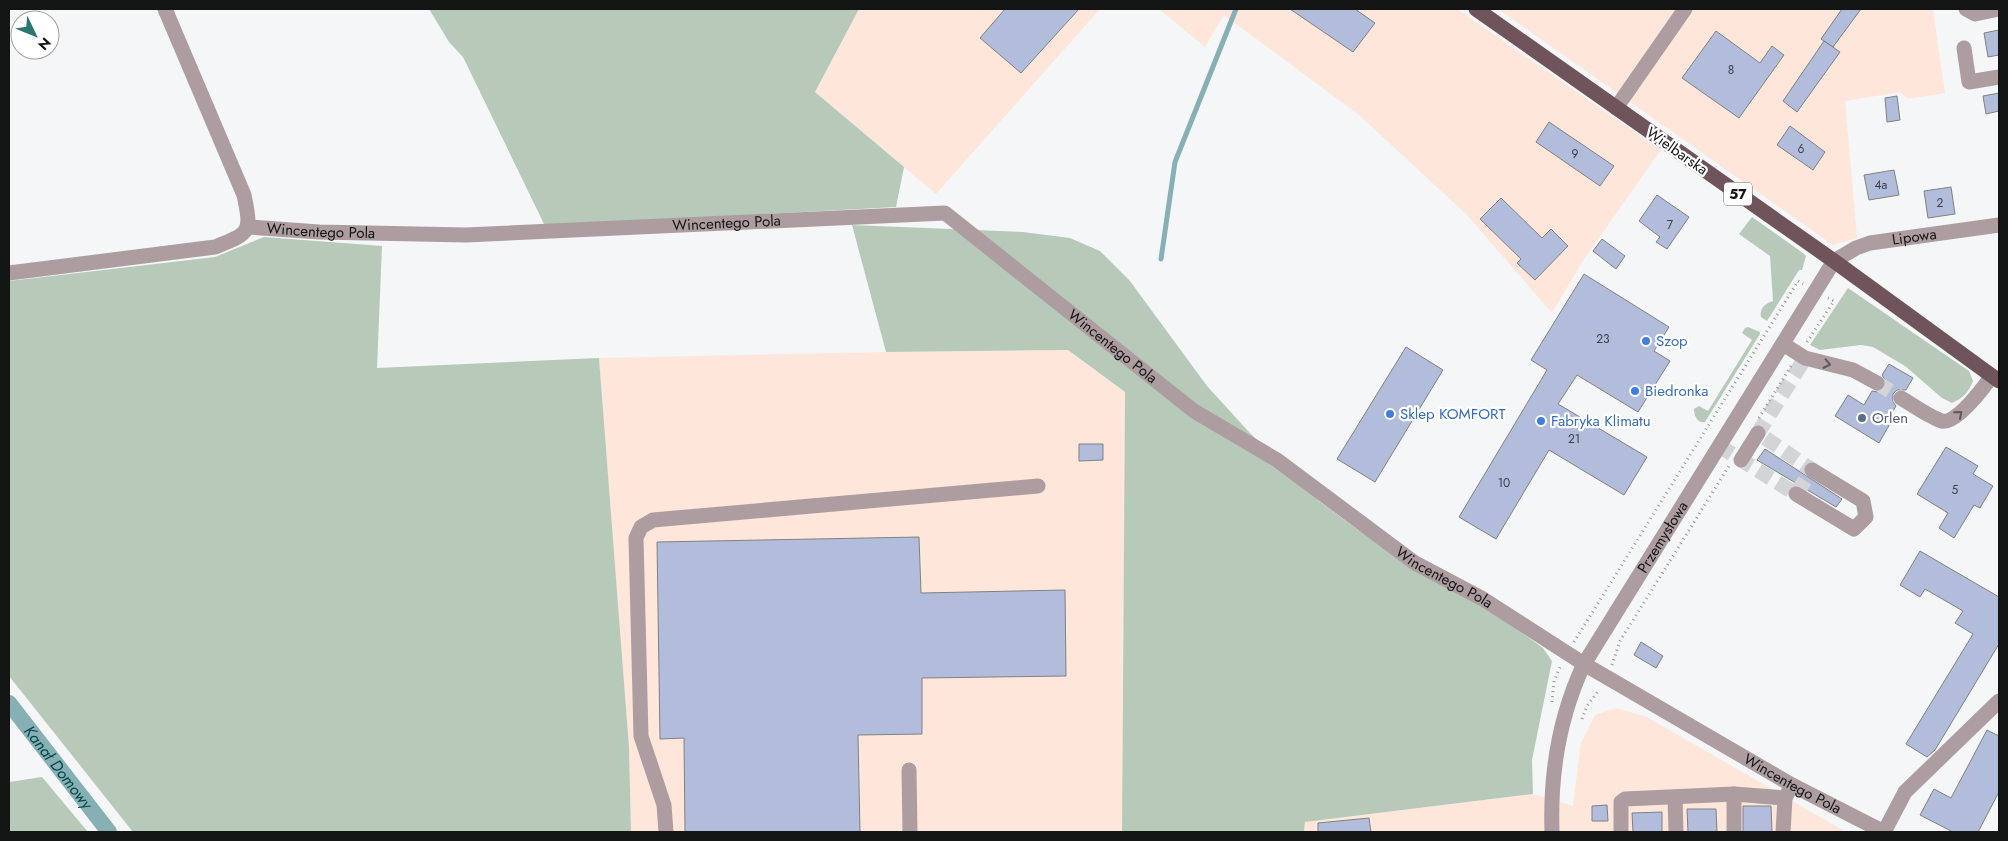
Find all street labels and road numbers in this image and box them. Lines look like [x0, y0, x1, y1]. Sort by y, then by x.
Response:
street label: Wielbarska [1642, 122, 1712, 180]
road number: 57 [1724, 182, 1752, 205]
street label: Wincentego Pola [672, 210, 781, 237]
street label: Wincentego Pola [266, 217, 375, 244]
street label: Lipowa [1891, 223, 1938, 251]
street label: Wincentego Pola [1063, 304, 1162, 389]
street label: Przemysłowa [1632, 497, 1693, 577]
street label: Wincentego Pola [1391, 541, 1497, 614]
street label: Wincentego Pola [1739, 748, 1845, 819]

